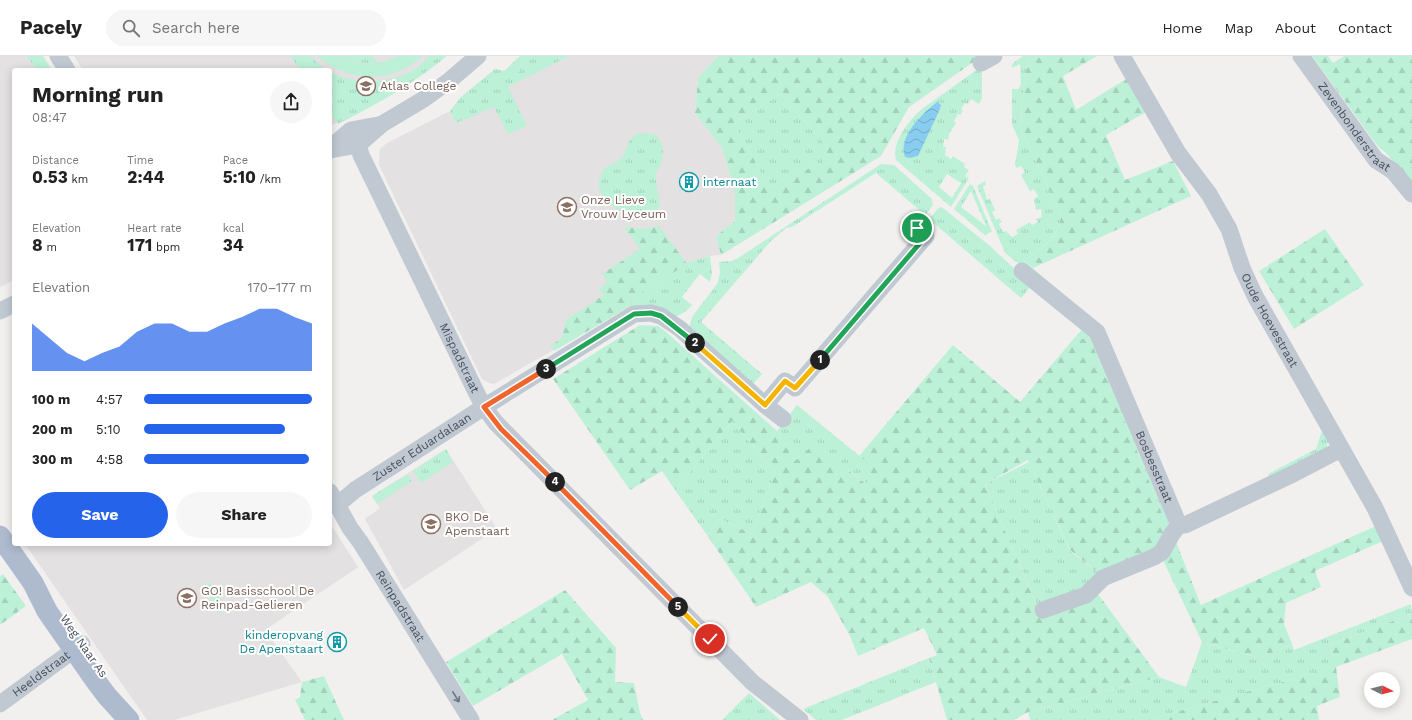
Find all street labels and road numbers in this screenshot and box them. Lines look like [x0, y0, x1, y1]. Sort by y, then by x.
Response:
street label: Zevenbonderstraat [1315, 79, 1393, 175]
street label: Oude Hoevestraat [1238, 271, 1301, 370]
street label: Mispadstraat [437, 321, 482, 395]
street label: Zuster Eduardalaan [370, 410, 474, 484]
street label: Bosbesstraat [1133, 429, 1176, 505]
street label: Reinpadstraat [373, 568, 428, 644]
street label: Weg Naar As [57, 612, 111, 680]
street label: Heeldstraat [9, 648, 73, 700]

